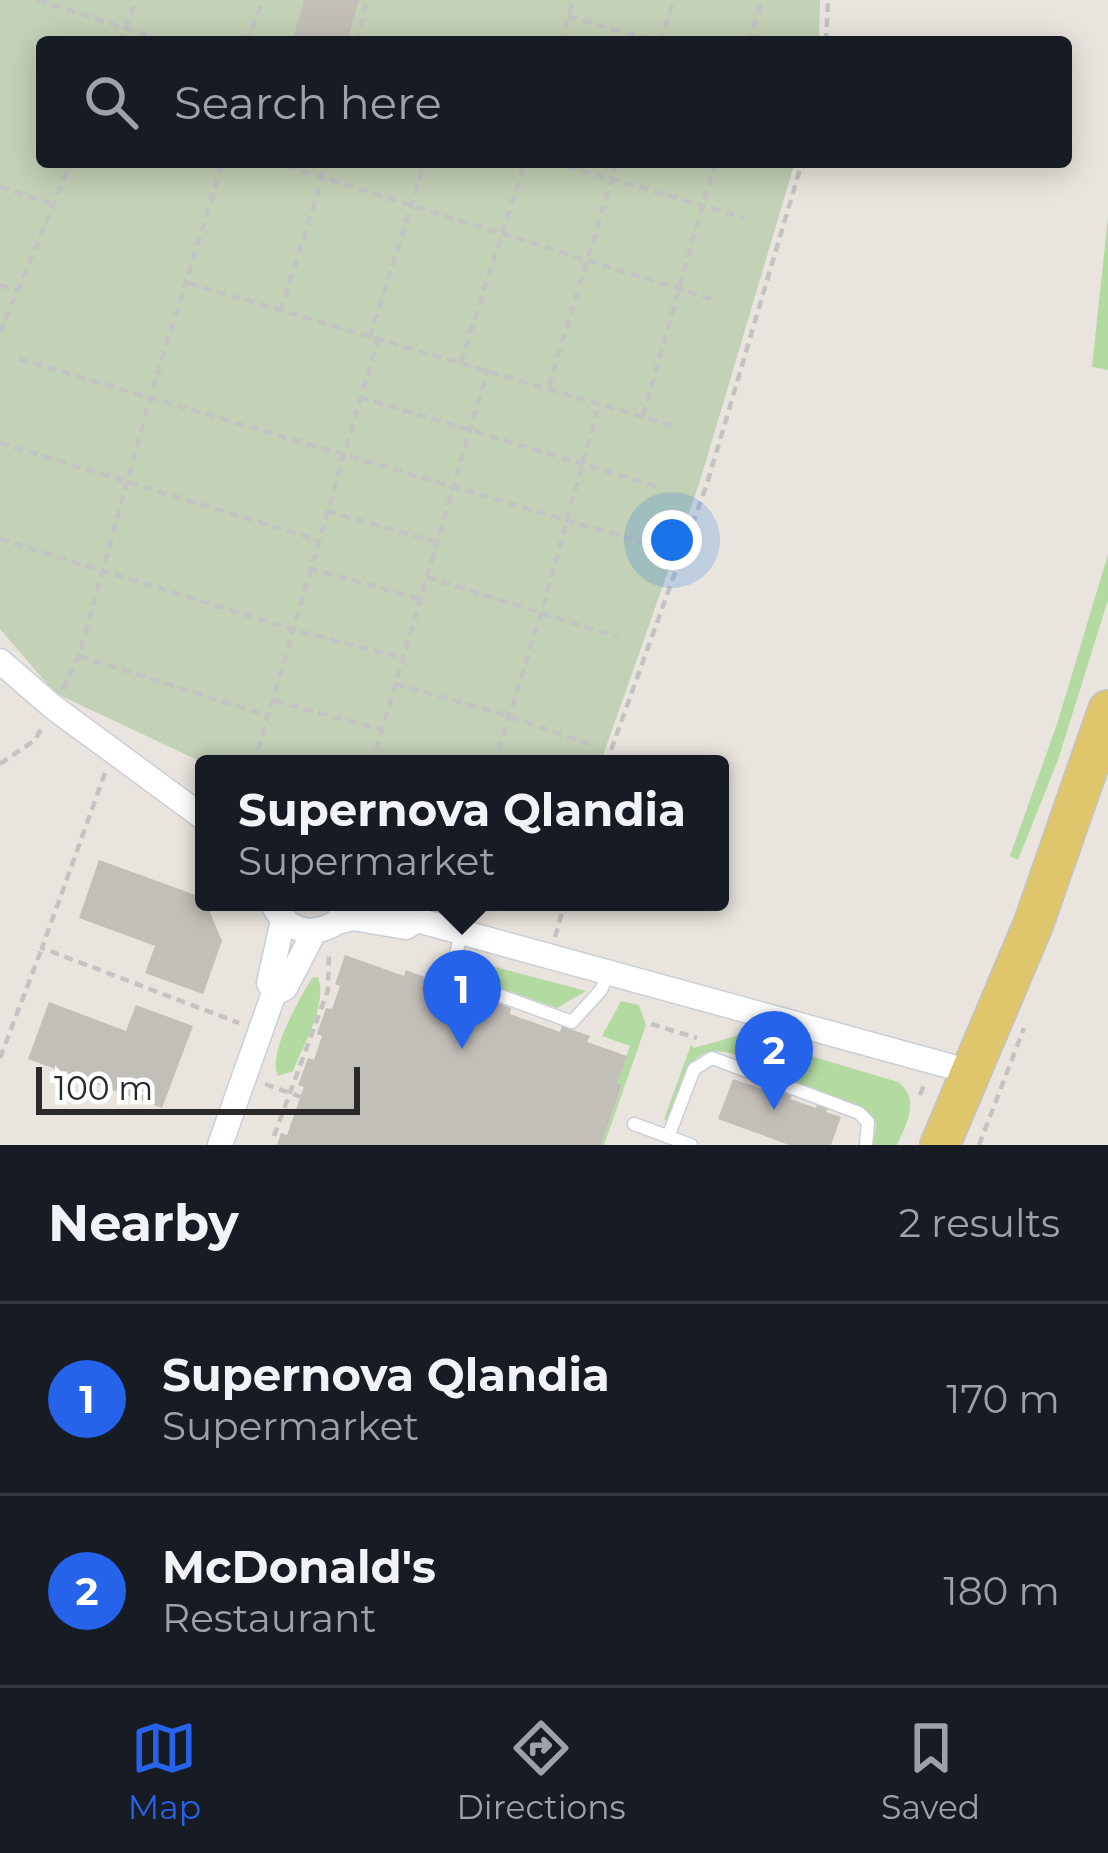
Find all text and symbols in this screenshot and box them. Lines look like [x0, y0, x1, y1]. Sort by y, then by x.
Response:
search box [36, 36, 1072, 168]
icon: search [78, 69, 144, 135]
text: Search here [174, 75, 442, 130]
your location [642, 510, 702, 570]
popup [195, 755, 729, 911]
text: Supernova Qlandia [238, 782, 686, 837]
text: Supermarket [238, 837, 495, 885]
pin: 1 [423, 950, 501, 1049]
pin: 2 [735, 1011, 813, 1110]
scale bar [36, 1061, 360, 1114]
text: 100 m [54, 1068, 153, 1108]
text: Nearby [48, 1192, 239, 1254]
text: 2 results [899, 1199, 1060, 1247]
text: Supernova Qlandia [162, 1347, 610, 1402]
text: 1 [79, 1375, 95, 1423]
text: 170 m [946, 1375, 1060, 1423]
text: Supermarket [162, 1402, 419, 1450]
text: McDonald's [162, 1539, 436, 1594]
text: 2 [75, 1567, 99, 1615]
text: 180 m [944, 1567, 1060, 1615]
text: Restaurant [162, 1594, 376, 1642]
tab: Map [128, 1715, 201, 1827]
tab: Directions [457, 1715, 626, 1827]
tab: Saved [881, 1715, 980, 1827]

